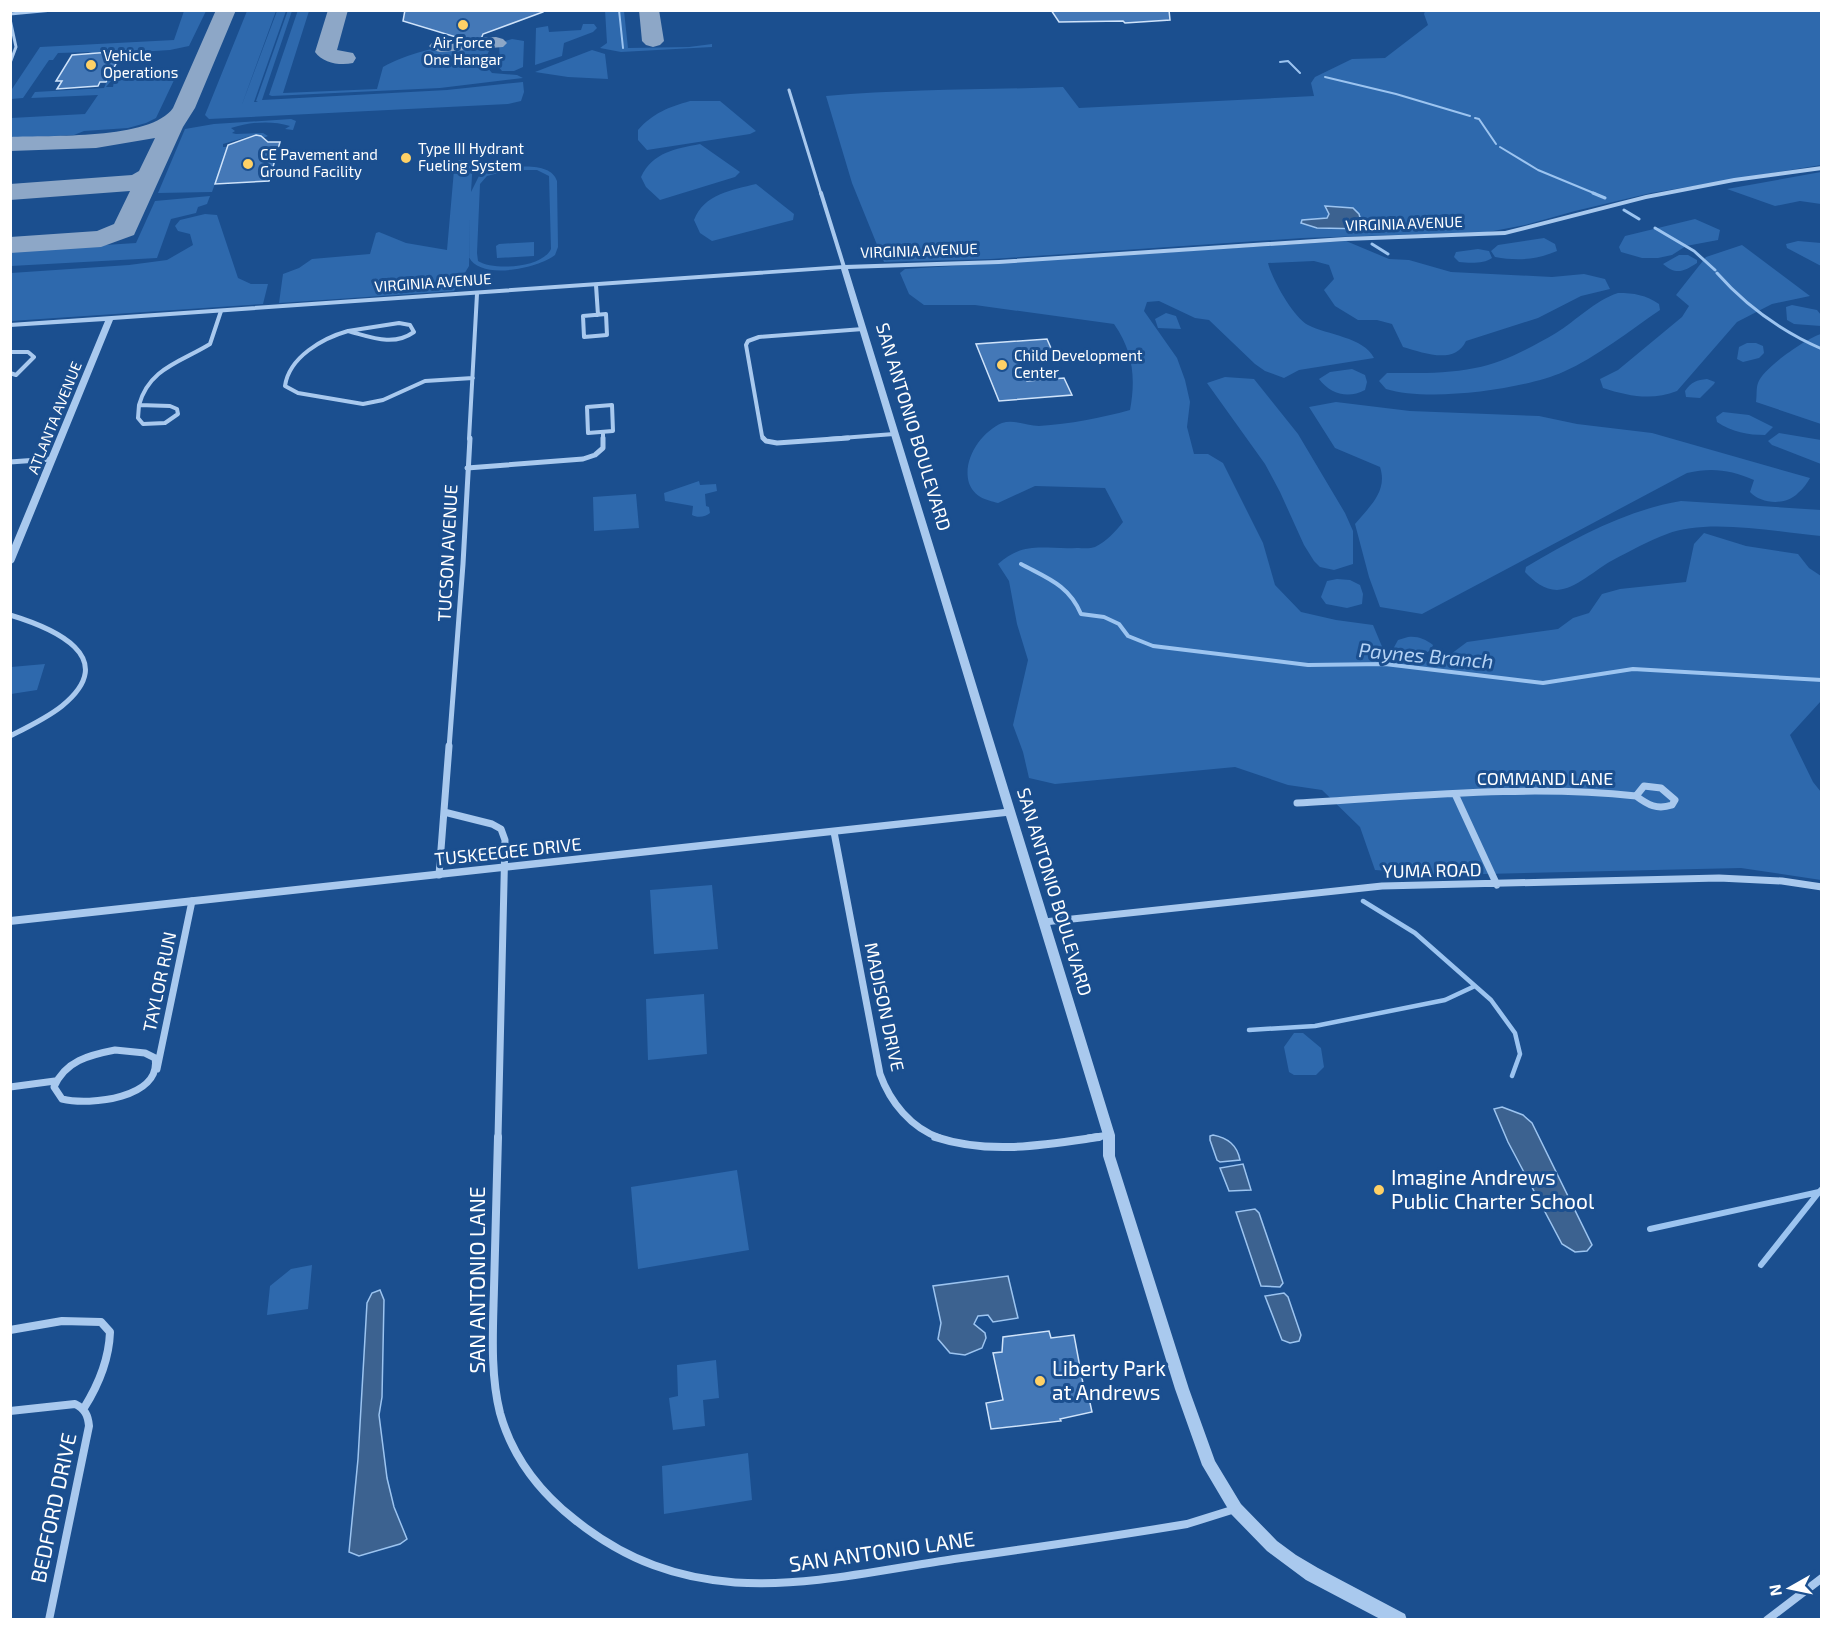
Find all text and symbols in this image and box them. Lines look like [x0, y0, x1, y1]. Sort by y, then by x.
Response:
marker: Air Force One Hangar [456, 18, 470, 32]
place label: Air Force One Hangar [423, 33, 503, 68]
place label: Vehicle Operations [103, 46, 178, 81]
marker: Vehicle Operations [84, 58, 98, 72]
place label: Type III Hydrant Fueling System [418, 139, 524, 174]
place label: CE Pavement and Ground Facility [260, 145, 378, 180]
marker: Type III Hydrant Fueling System [399, 151, 413, 165]
marker: CE Pavement and Ground Facility [241, 157, 255, 171]
street label: VIRGINIA AVENUE [1345, 212, 1463, 234]
street label: VIRGINIA AVENUE [860, 239, 978, 261]
street label: VIRGINIA AVENUE [374, 269, 492, 295]
street label: SAN ANTONIO BOULEVARD [872, 320, 956, 533]
place label: Child Development Center [1014, 346, 1143, 381]
marker: Child Development Center [995, 358, 1009, 372]
street label: ATLANTA AVENUE [23, 359, 85, 477]
street label: TUCSON AVENUE [432, 484, 462, 622]
water label: Paynes Branch [1358, 637, 1494, 674]
street label: COMMAND LANE [1477, 767, 1613, 789]
street label: SAN ANTONIO BOULEVARD [1013, 785, 1097, 998]
street label: TUSKEEGEE DRIVE [433, 832, 582, 870]
street label: YUMA ROAD [1382, 858, 1482, 882]
street label: TAYLOR RUN [138, 930, 180, 1034]
street label: MADISON DRIVE [861, 940, 909, 1073]
place label: Imagine Andrews Public Charter School [1391, 1164, 1595, 1213]
marker: Imagine Andrews Public Charter School [1372, 1183, 1386, 1197]
street label: SAN ANTONIO LANE [464, 1186, 489, 1374]
place label: Liberty Park at Andrews [1052, 1355, 1166, 1404]
marker: Liberty Park at Andrews [1033, 1374, 1047, 1388]
street label: BEDFORD DRIVE [24, 1430, 81, 1585]
street label: SAN ANTONIO LANE [787, 1525, 976, 1576]
north arrow [1760, 1558, 1820, 1618]
text: N [1764, 1583, 1785, 1598]

